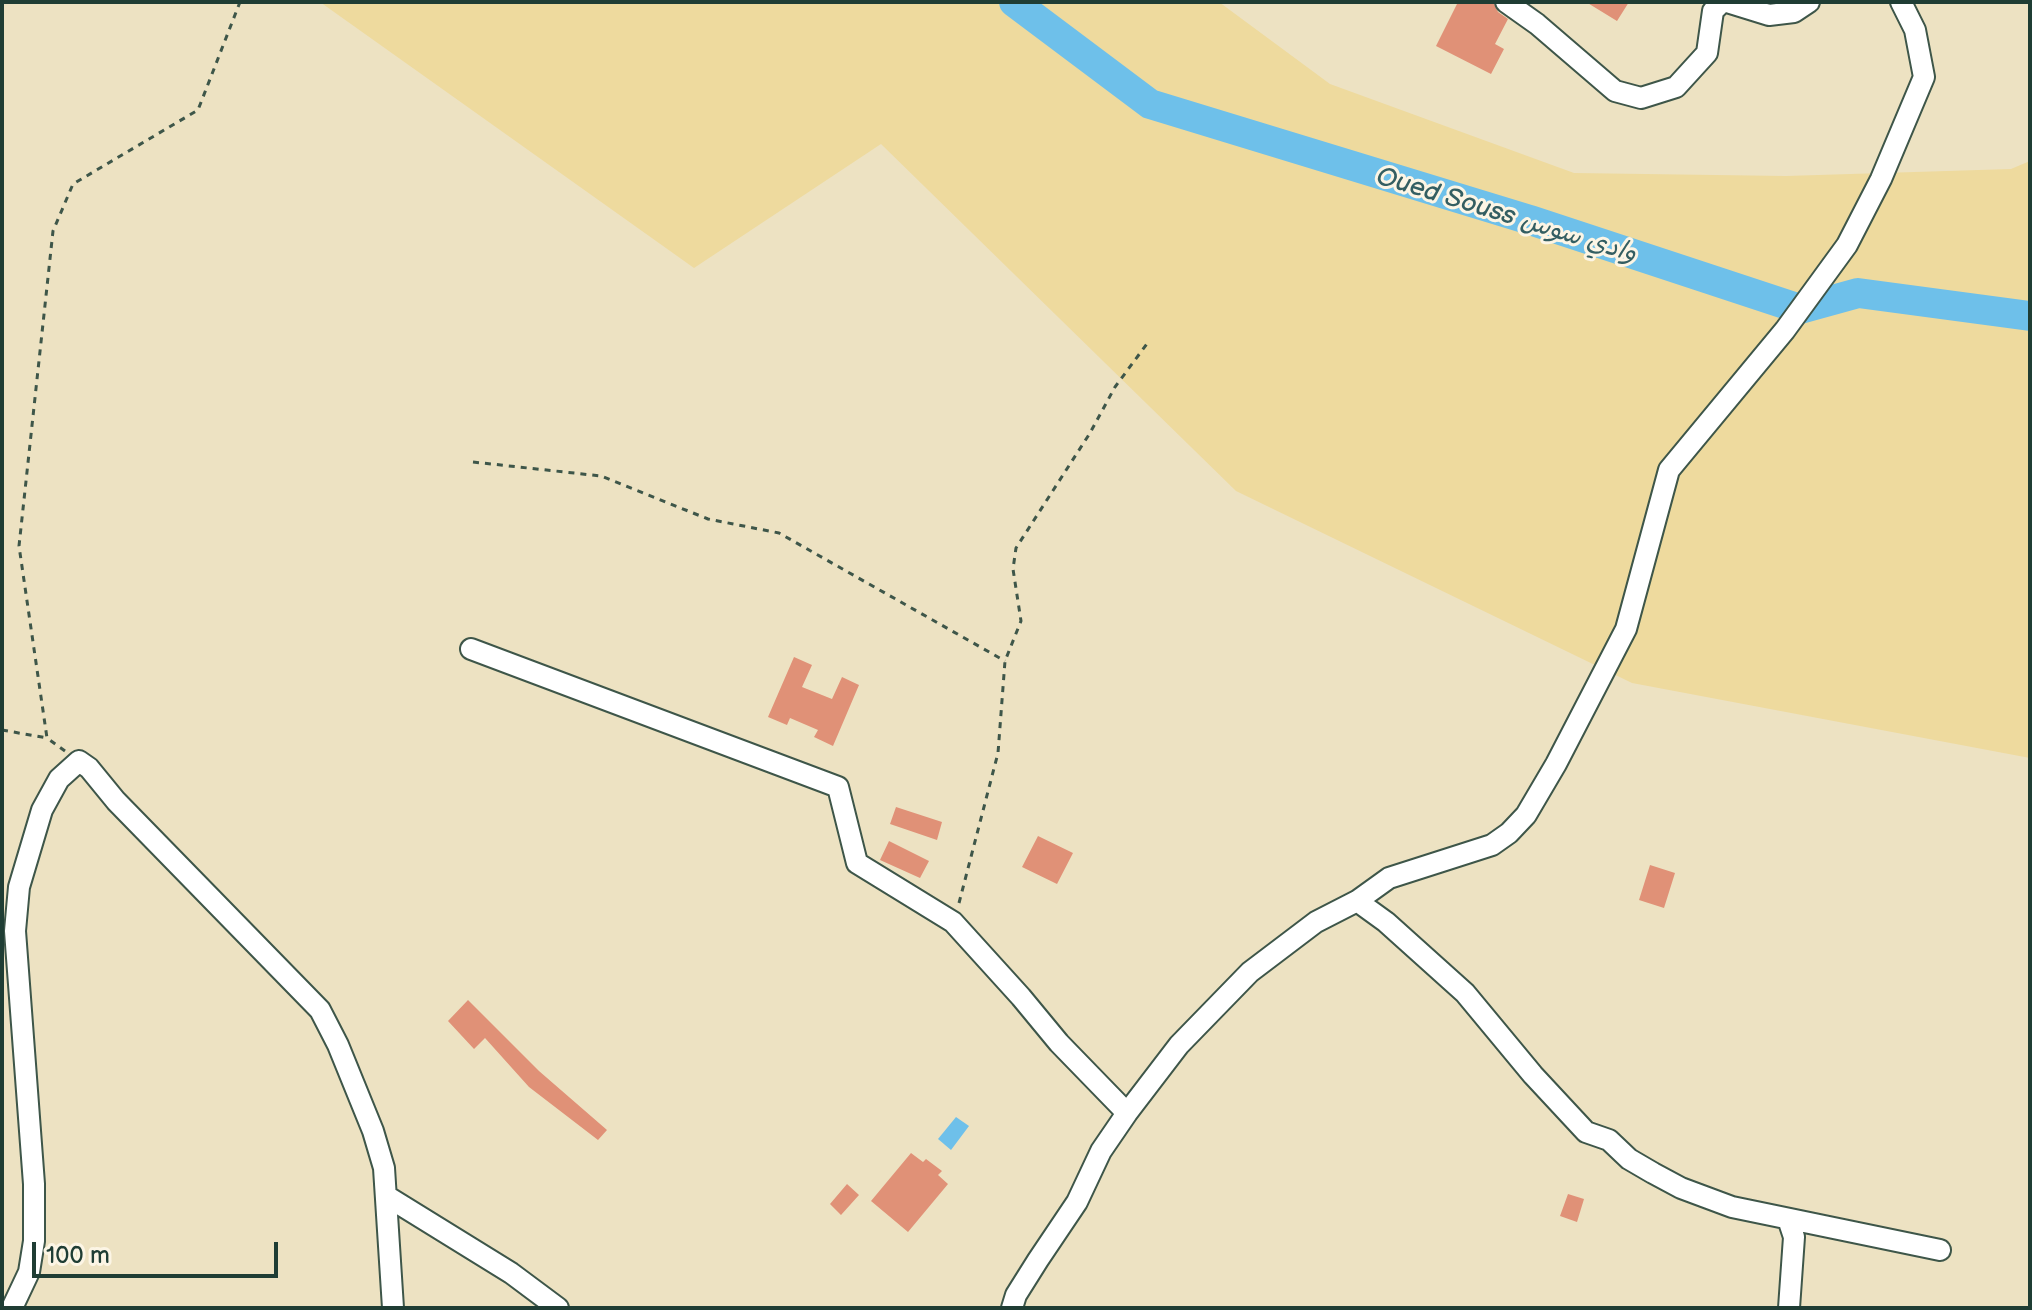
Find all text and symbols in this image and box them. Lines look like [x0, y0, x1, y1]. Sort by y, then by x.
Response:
water label: Oued Souss وادي سوس [1372, 162, 1640, 270]
scale bar [36, 1226, 282, 1276]
text: 100 m [46, 1241, 110, 1270]

